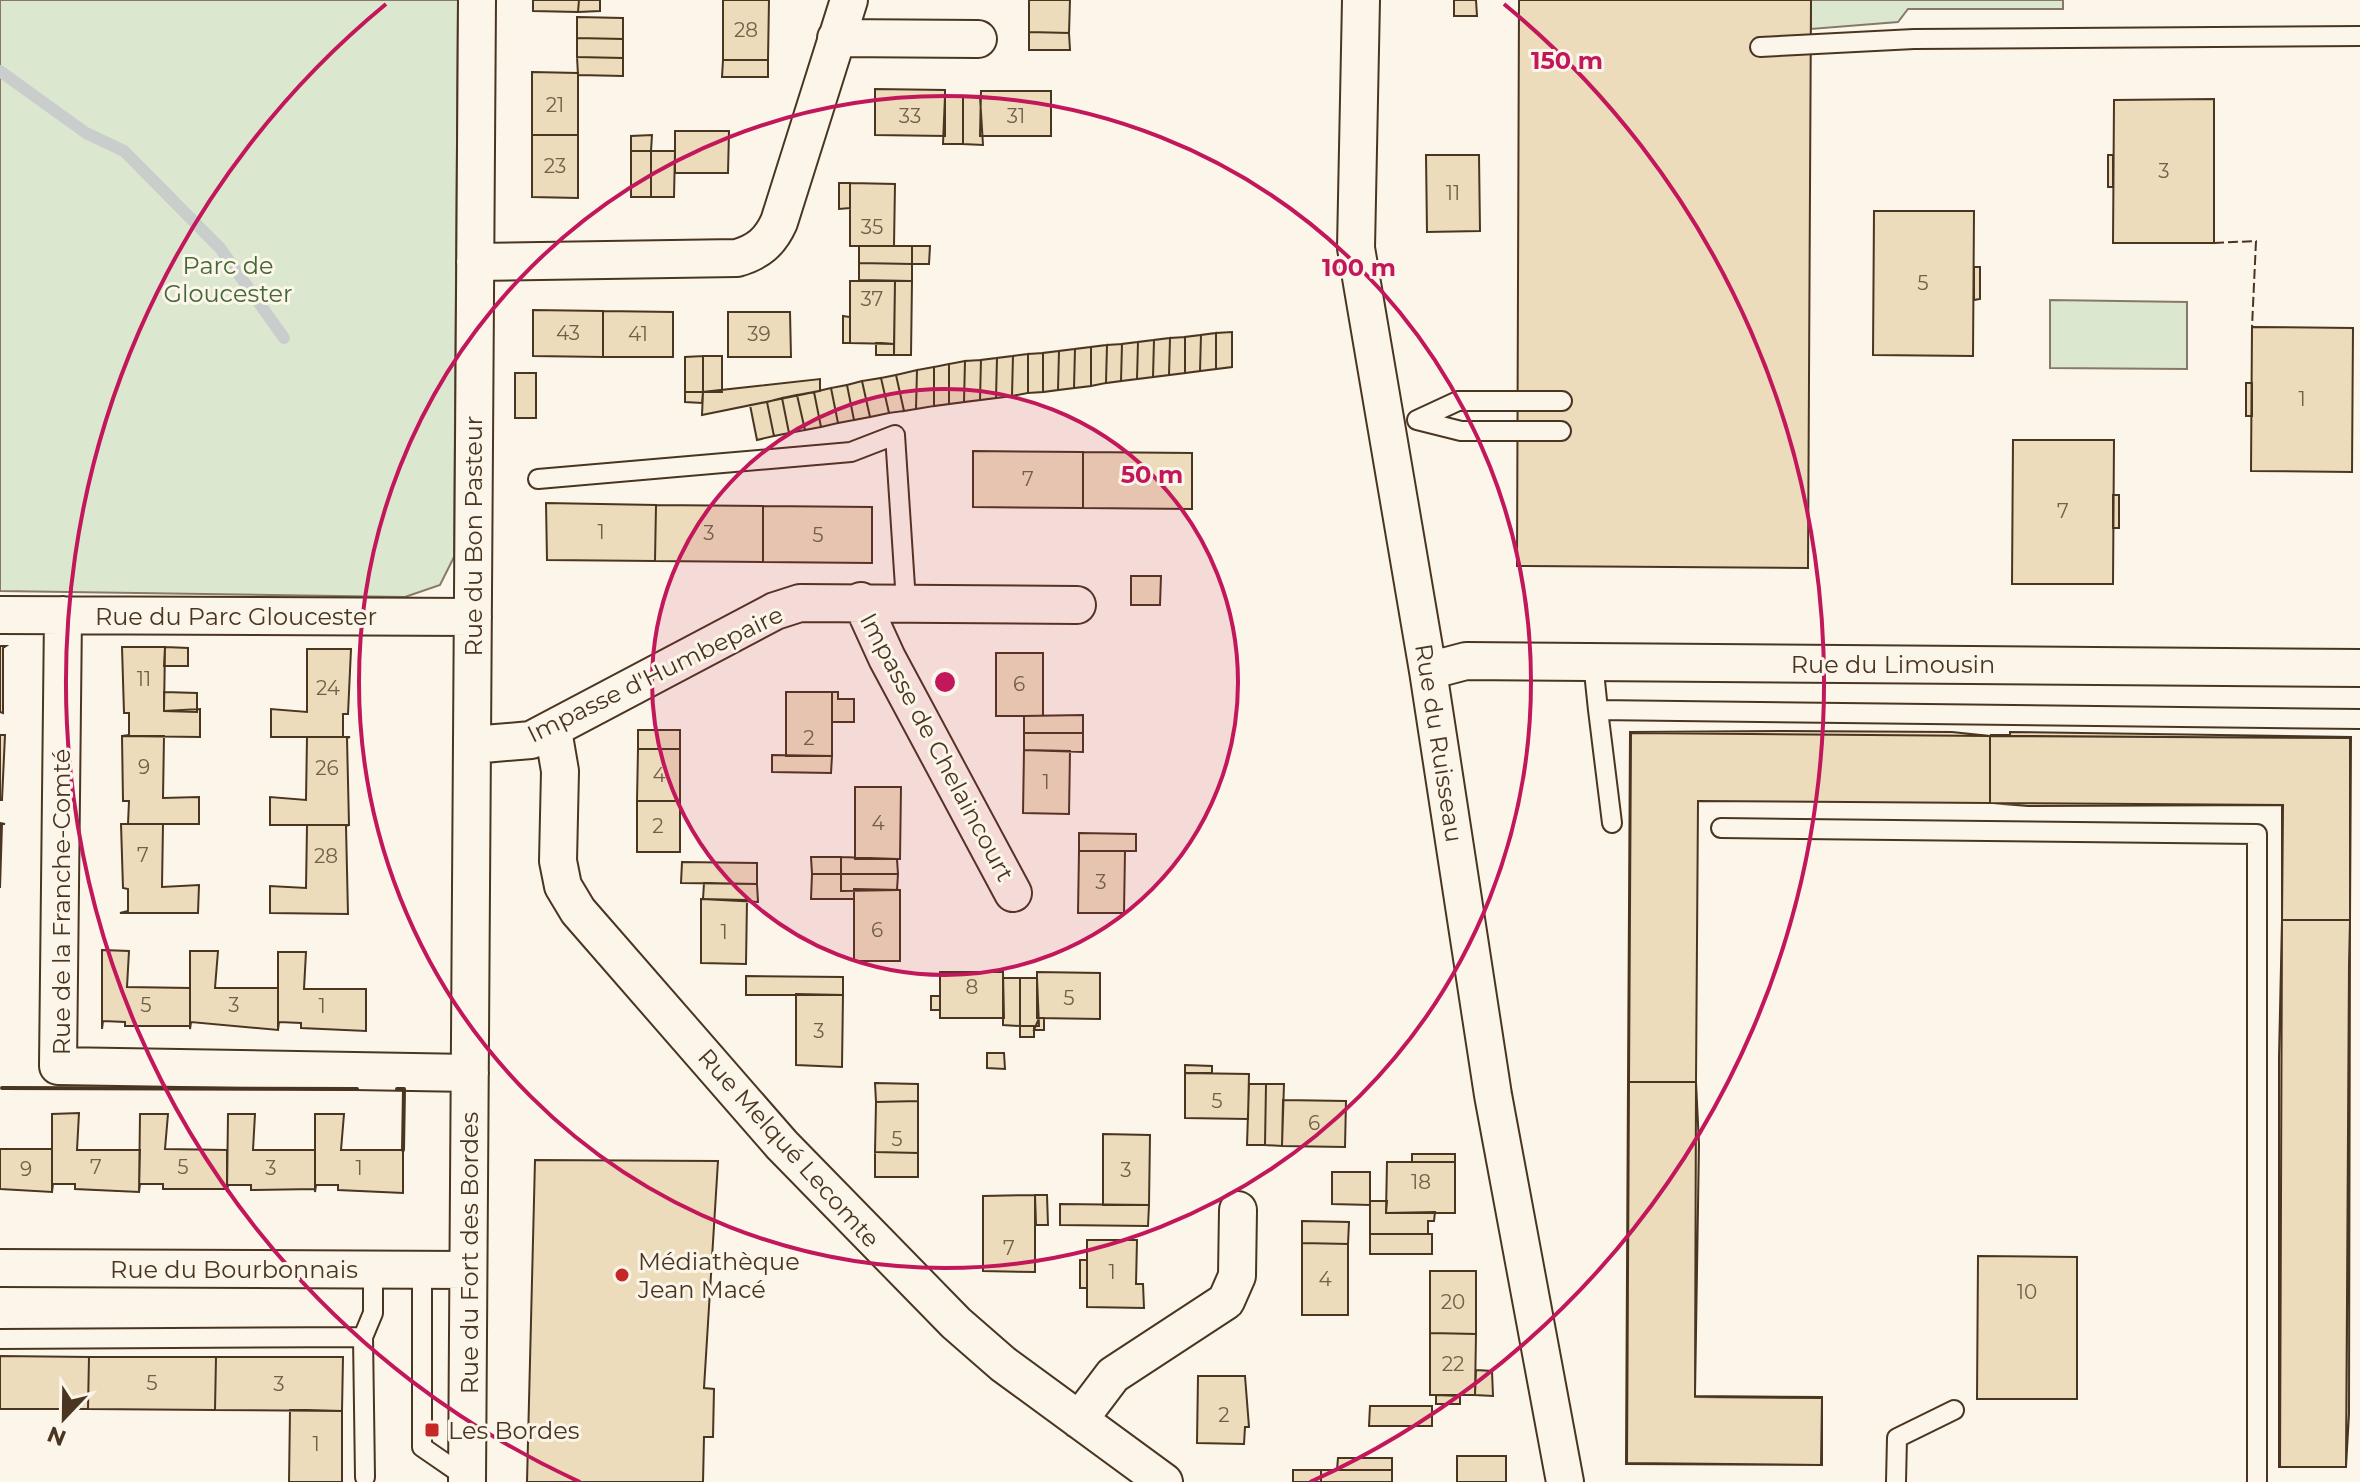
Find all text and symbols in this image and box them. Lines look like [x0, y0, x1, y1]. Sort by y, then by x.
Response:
house number: 28 [734, 18, 758, 42]
text: 150 m [1531, 46, 1603, 75]
house number: 21 [546, 93, 564, 117]
house number: 33 [899, 104, 921, 128]
house number: 31 [1007, 104, 1025, 128]
house number: 23 [544, 154, 566, 178]
house number: 3 [2158, 159, 2170, 183]
house number: 11 [1446, 181, 1460, 205]
house number: 35 [861, 215, 883, 239]
park label: Parc de Gloucester [163, 251, 293, 308]
text: 100 m [1322, 253, 1396, 282]
house number: 5 [1917, 271, 1929, 295]
house number: 37 [861, 287, 883, 311]
house number: 43 [556, 321, 580, 345]
house number: 41 [628, 322, 648, 346]
house number: 39 [747, 322, 771, 346]
house number: 1 [2298, 387, 2306, 411]
street label: Rue du Bon Pasteur [459, 416, 488, 656]
text: 50 m [1121, 460, 1183, 489]
house number: 7 [1022, 467, 1034, 491]
house number: 7 [2057, 499, 2069, 523]
house number: 1 [597, 520, 605, 544]
house number: 3 [703, 521, 715, 545]
house number: 5 [812, 523, 824, 547]
street label: Impasse d'Humbepaire [522, 599, 788, 749]
street label: Rue du Parc Gloucester [95, 602, 377, 631]
street label: Impasse de Chelaincourt [854, 608, 1020, 886]
street label: Rue du Ruisseau [1409, 642, 1469, 844]
street label: Rue du Limousin [1791, 650, 1995, 679]
house number: 11 [137, 667, 151, 691]
centre of rings [931, 668, 959, 696]
house number: 6 [1013, 672, 1025, 696]
house number: 24 [316, 676, 340, 700]
house number: 2 [803, 726, 815, 750]
street label: Rue de la Franche-Comté [47, 749, 76, 1055]
house number: 9 [138, 755, 150, 779]
house number: 26 [315, 756, 339, 780]
house number: 4 [652, 763, 666, 787]
house number: 1 [1042, 770, 1050, 794]
house number: 4 [871, 811, 885, 835]
house number: 2 [652, 814, 664, 838]
house number: 7 [137, 843, 149, 867]
house number: 28 [314, 844, 338, 868]
house number: 3 [1095, 870, 1107, 894]
house number: 6 [871, 918, 883, 942]
house number: 1 [720, 920, 728, 944]
house number: 8 [966, 975, 978, 999]
house number: 5 [1063, 986, 1075, 1010]
house number: 5 [140, 993, 152, 1017]
house number: 3 [228, 993, 240, 1017]
house number: 1 [318, 994, 326, 1018]
house number: 3 [813, 1019, 825, 1043]
street label: Rue Melqué Lecomte [692, 1043, 886, 1253]
house number: 5 [1211, 1089, 1223, 1113]
house number: 6 [1308, 1111, 1320, 1135]
street label: Rue du Fort des Bordes [455, 1112, 484, 1394]
house number: 5 [891, 1127, 903, 1151]
house number: 7 [90, 1155, 102, 1179]
house number: 5 [177, 1155, 189, 1179]
house number: 3 [265, 1156, 277, 1180]
house number: 1 [355, 1156, 363, 1180]
house number: 9 [20, 1157, 32, 1181]
house number: 3 [1120, 1158, 1132, 1182]
house number: 18 [1411, 1170, 1431, 1194]
house number: 7 [1003, 1236, 1015, 1260]
place label: Médiathèque Jean Macé [637, 1247, 800, 1304]
street label: Rue du Bourbonnais [110, 1255, 358, 1284]
house number: 1 [1108, 1260, 1116, 1284]
marker: Médiathèque Jean Macé [613, 1266, 631, 1284]
house number: 4 [1318, 1267, 1332, 1291]
house number: 10 [2017, 1280, 2037, 1304]
house number: 20 [1441, 1290, 1465, 1314]
house number: 22 [1442, 1352, 1464, 1376]
house number: 5 [146, 1371, 158, 1395]
house number: 3 [273, 1372, 285, 1396]
north arrow [24, 1378, 104, 1458]
house number: 2 [1218, 1403, 1230, 1427]
place label: Les Bordes [448, 1416, 579, 1445]
text: N [43, 1420, 70, 1452]
marker: Les Bordes [423, 1421, 441, 1439]
house number: 1 [312, 1432, 320, 1456]

